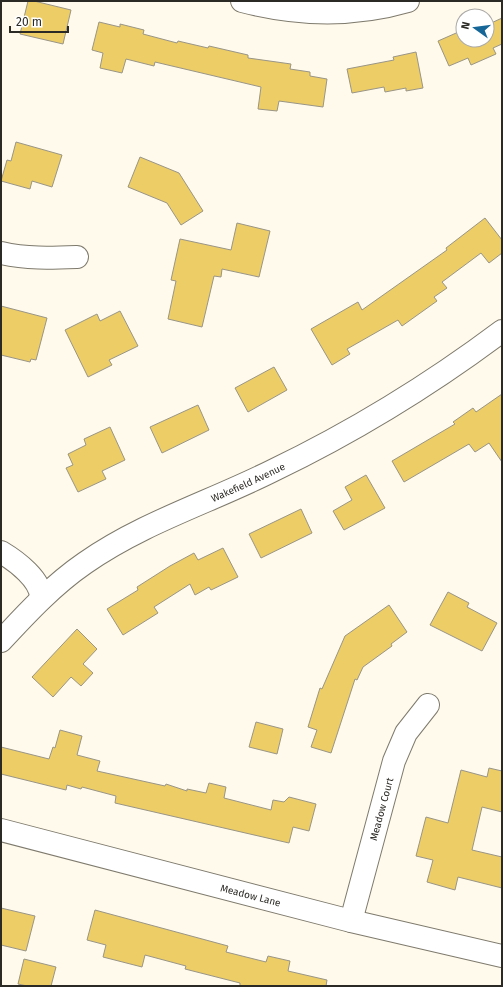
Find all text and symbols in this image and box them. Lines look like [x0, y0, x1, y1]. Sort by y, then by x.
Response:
scale bar [10, 8, 68, 34]
north arrow [455, 8, 495, 48]
text: 20 m [16, 15, 42, 29]
text: N [459, 21, 473, 31]
street label: Wakefield Avenue [209, 461, 287, 505]
street label: Meadow Court [368, 776, 396, 842]
street label: Meadow Lane [219, 882, 282, 909]

